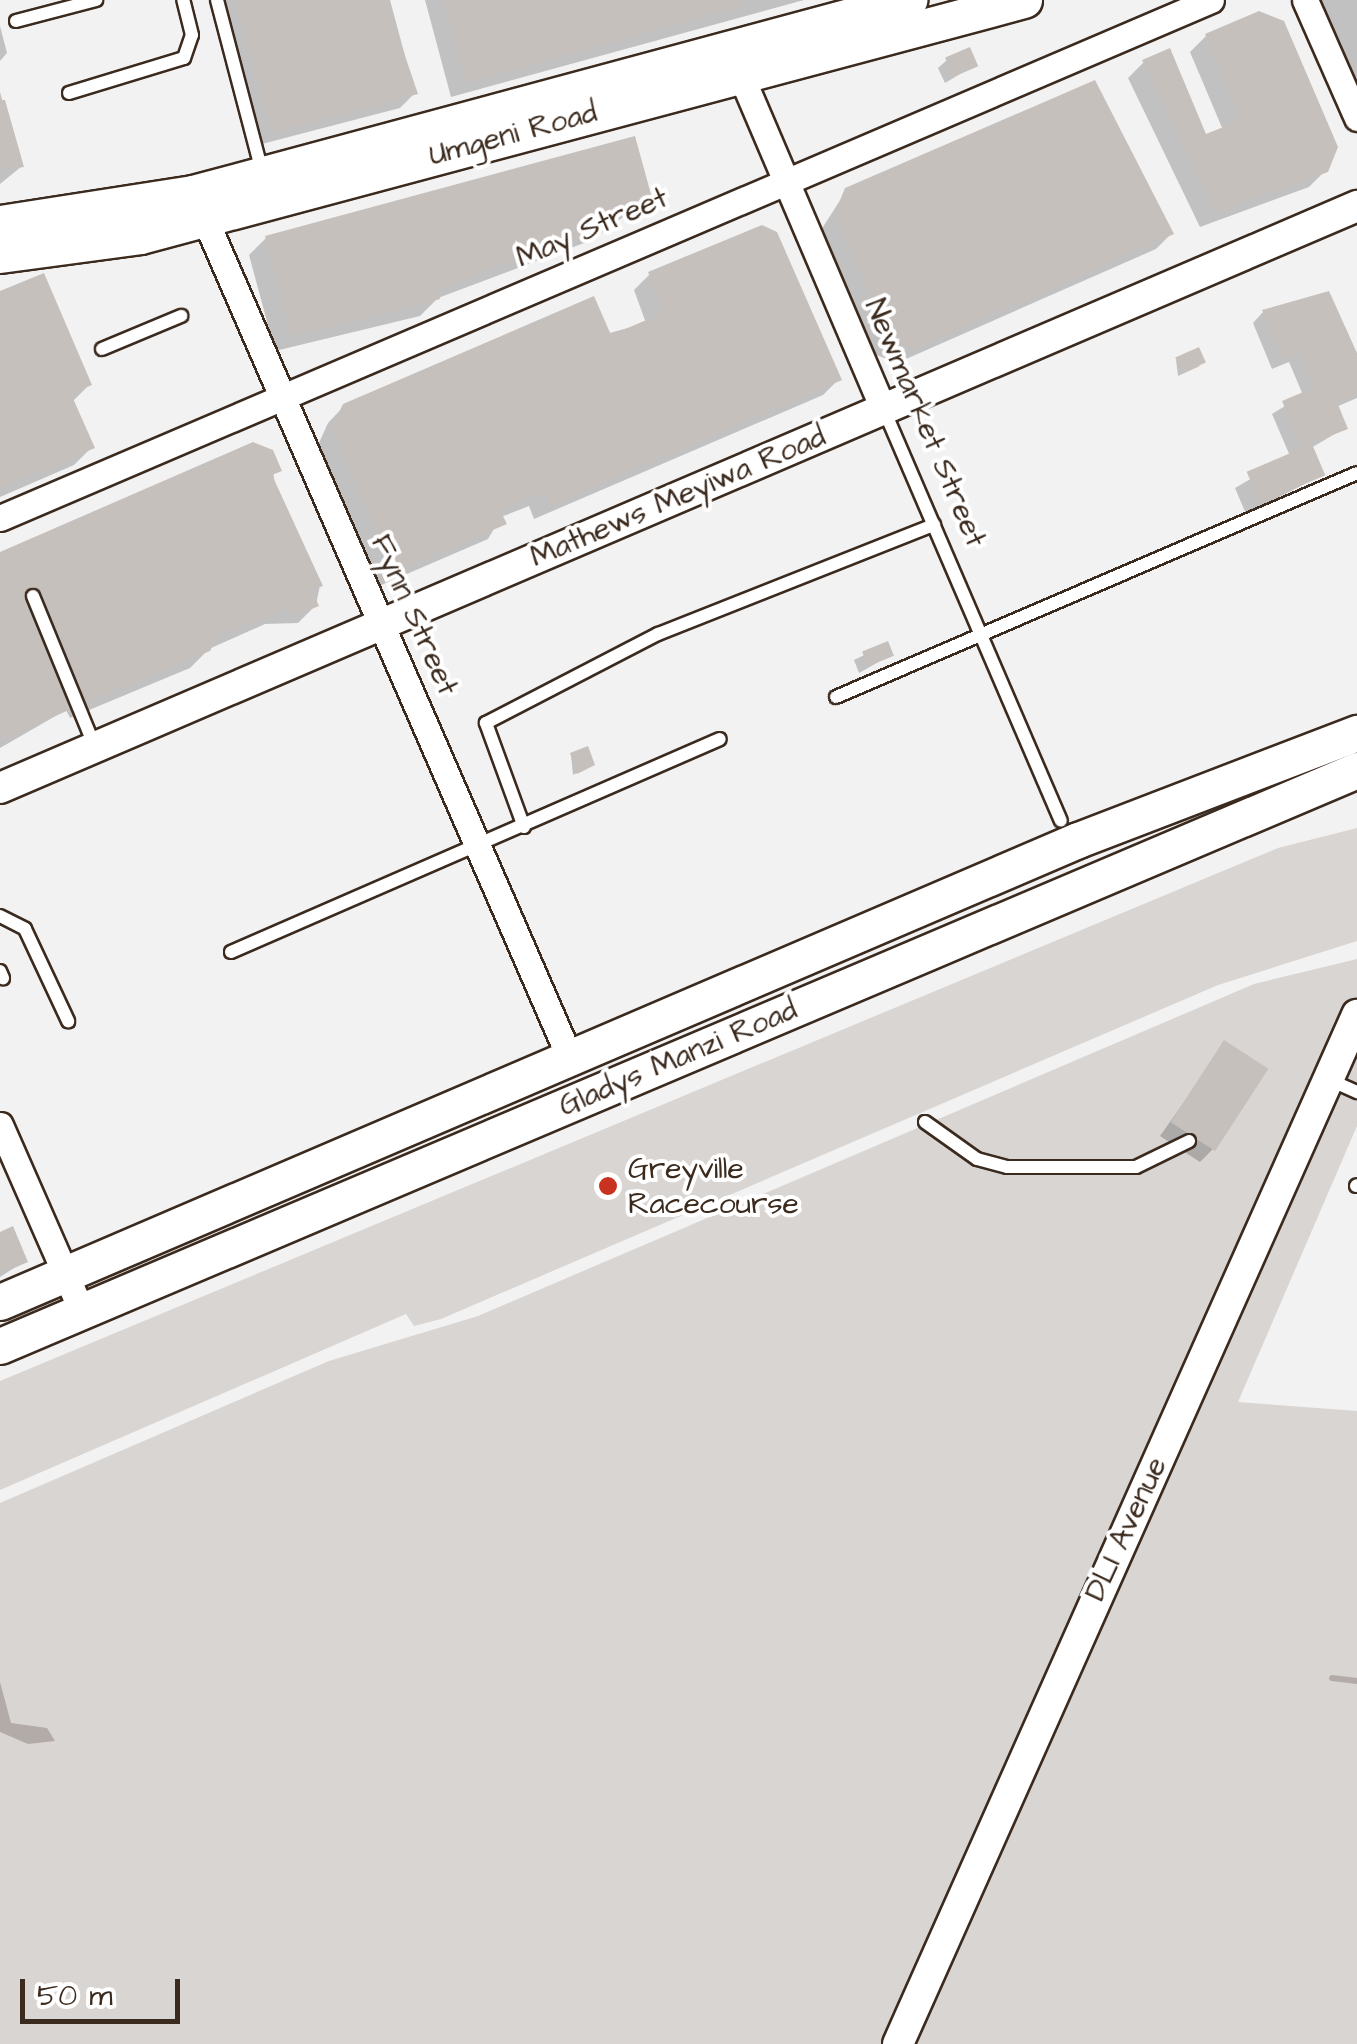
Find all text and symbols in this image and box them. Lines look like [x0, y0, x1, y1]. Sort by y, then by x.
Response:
street label: Umgeni Road [425, 94, 601, 174]
street label: May Street [511, 180, 673, 276]
street label: Newmarket Street [857, 294, 993, 552]
street label: Mathews Meyiwa Road [525, 418, 831, 576]
street label: Fynn Street [363, 529, 465, 701]
street label: Gladys Manzi Road [554, 992, 802, 1124]
place label: Greyville Racecourse [628, 1151, 799, 1222]
marker: Greyville Racecourse [597, 1175, 619, 1197]
street label: DLI Avenue [1077, 1451, 1175, 1607]
scale bar [25, 1959, 185, 2021]
text: 50 m [37, 1975, 113, 2017]

